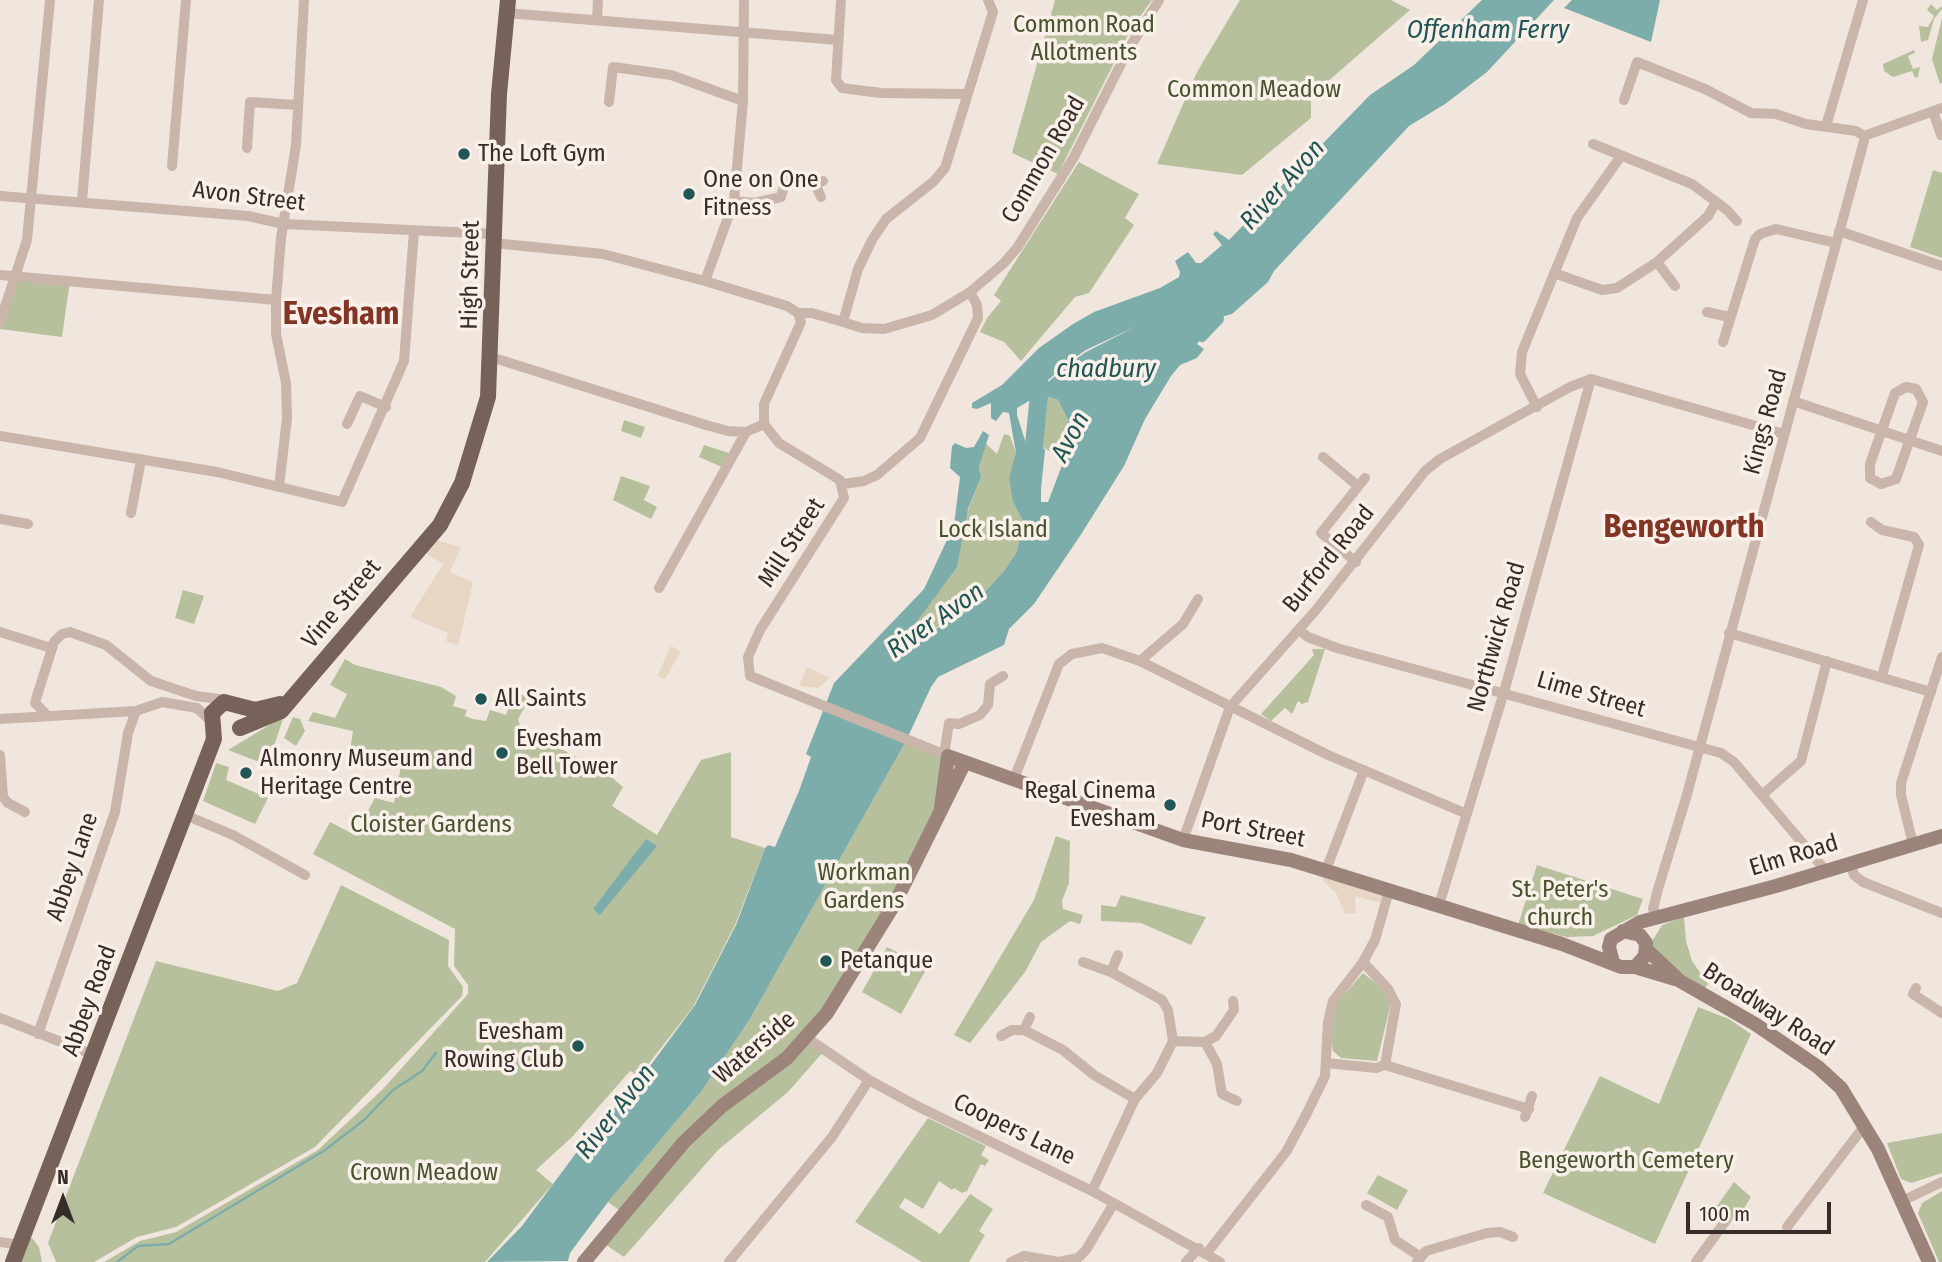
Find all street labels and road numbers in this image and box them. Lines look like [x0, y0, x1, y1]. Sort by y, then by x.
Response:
street label: Common Road [996, 91, 1092, 229]
street label: Avon Street [191, 176, 307, 218]
street label: High Street [456, 220, 486, 330]
street label: Kings Road [1738, 366, 1794, 478]
street label: Mill Street [753, 493, 831, 593]
street label: Burford Road [1277, 500, 1381, 618]
street label: Vine Street [296, 554, 388, 654]
street label: Northwick Road [1462, 559, 1532, 715]
street label: Lime Street [1533, 666, 1649, 724]
street label: Port Street [1199, 806, 1307, 854]
street label: Abbey Lane [41, 809, 105, 925]
street label: Elm Road [1746, 829, 1842, 883]
street label: Abbey Road [57, 942, 123, 1060]
street label: Broadway Road [1697, 957, 1839, 1063]
street label: Waterside [708, 1006, 802, 1090]
street label: Coopers Lane [948, 1088, 1080, 1172]

